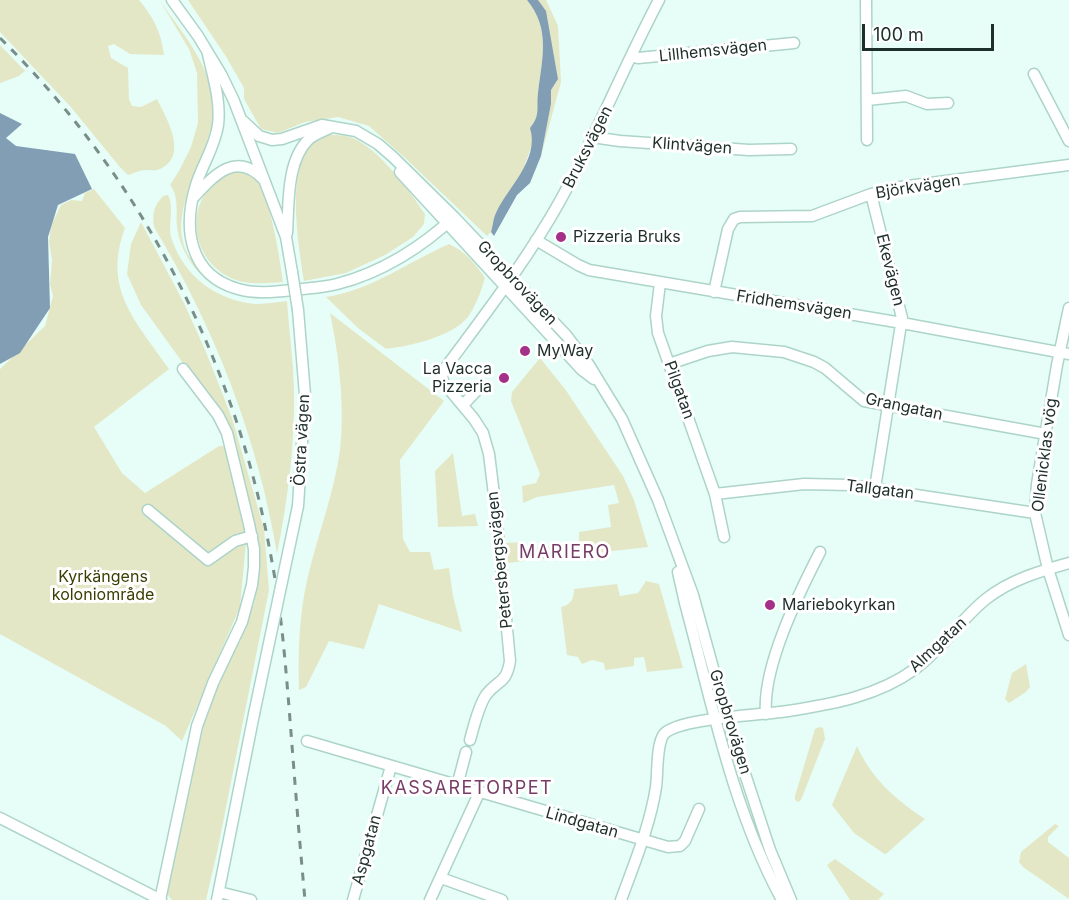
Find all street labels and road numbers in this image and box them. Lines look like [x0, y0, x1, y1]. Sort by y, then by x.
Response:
street label: Lillhemsvägen [658, 36, 768, 66]
street label: Bruksvägen [559, 103, 617, 191]
street label: Klintvägen [651, 134, 733, 158]
street label: Björkvägen [874, 171, 962, 203]
street label: Ekevägen [872, 232, 908, 308]
street label: Gropbrovägen [473, 237, 561, 329]
street label: Fridhemsvägen [735, 286, 853, 324]
street label: Pilgatan [660, 358, 698, 422]
street label: Grangatan [863, 389, 945, 425]
street label: Östra vägen [290, 394, 314, 486]
street label: Ollenicklas vög [1028, 397, 1062, 513]
street label: Tallgatan [845, 476, 915, 504]
street label: Petersbergsvägen [483, 490, 517, 630]
street label: Almgatan [905, 614, 971, 676]
street label: Gropbrovägen [705, 667, 755, 777]
street label: Lindgatan [543, 803, 621, 843]
street label: Aspgatan [348, 813, 386, 887]

